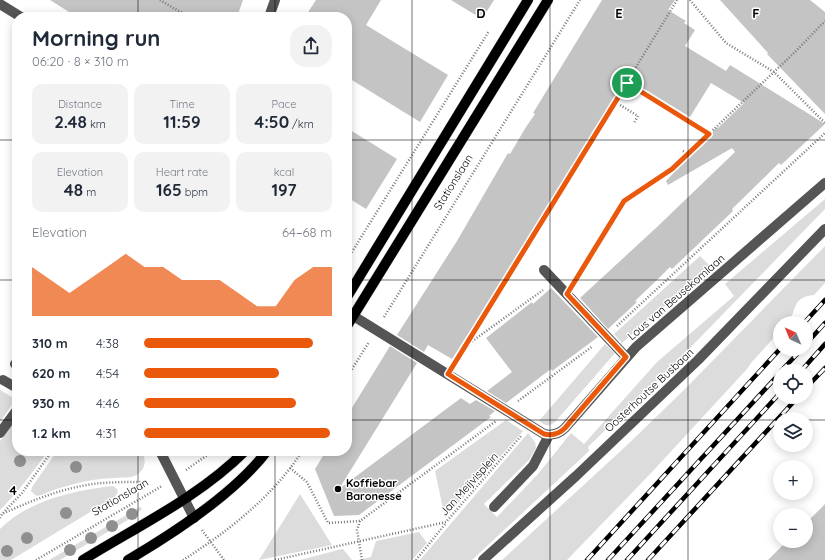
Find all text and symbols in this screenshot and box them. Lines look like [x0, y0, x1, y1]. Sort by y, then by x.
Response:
text: D [476, 5, 486, 21]
text: E [615, 5, 623, 21]
text: F [752, 5, 760, 21]
text: Morning run [32, 24, 160, 52]
button: share [290, 25, 332, 67]
text: 06:20 · 8 × 310 m [32, 53, 129, 69]
pin [610, 66, 644, 100]
icon: arrive [616, 72, 638, 94]
text: Distance [58, 97, 102, 111]
text: Time [169, 97, 195, 111]
text: Pace [271, 97, 297, 111]
text: 2.48 [54, 111, 87, 132]
text: 11:59 [163, 111, 201, 132]
text: 4:50 [254, 111, 289, 132]
text: km [87, 117, 106, 131]
text: /km [289, 117, 314, 131]
street label: Stationslaan [430, 152, 476, 212]
text: Elevation [57, 165, 103, 179]
text: Heart rate [156, 165, 208, 179]
text: kcal [274, 165, 294, 179]
text: 48 [64, 179, 83, 200]
text: 165 [156, 179, 182, 200]
text: 197 [271, 179, 297, 200]
text: m [83, 185, 96, 199]
text: bpm [182, 185, 208, 199]
text: Elevation [32, 224, 87, 240]
text: 64–68 m [282, 224, 332, 240]
street label: Lous van Beusekomlaan [624, 251, 728, 343]
north arrow [773, 316, 813, 356]
map controls [773, 316, 813, 548]
text: 310 m [32, 335, 68, 351]
text: 4:38 [96, 335, 119, 351]
street label: Oosterhoutse Busbaan [601, 345, 697, 435]
button: locate [773, 364, 813, 404]
text: 620 m [32, 365, 70, 381]
text: 4:54 [96, 365, 119, 381]
text: 930 m [32, 395, 70, 411]
text: 4:46 [96, 395, 119, 411]
button: layers [773, 412, 813, 452]
text: 1.2 km [32, 425, 71, 441]
text: 4:31 [96, 425, 117, 441]
street label: Jan Meijvisplein [437, 449, 501, 519]
button: + [773, 460, 813, 500]
street label: Stationslaan [89, 475, 151, 519]
place label: Koffiebar Baronesse [346, 476, 402, 503]
text: 4 [9, 482, 17, 498]
marker: Koffiebar Baronesse [333, 484, 343, 494]
button: − [773, 508, 813, 548]

